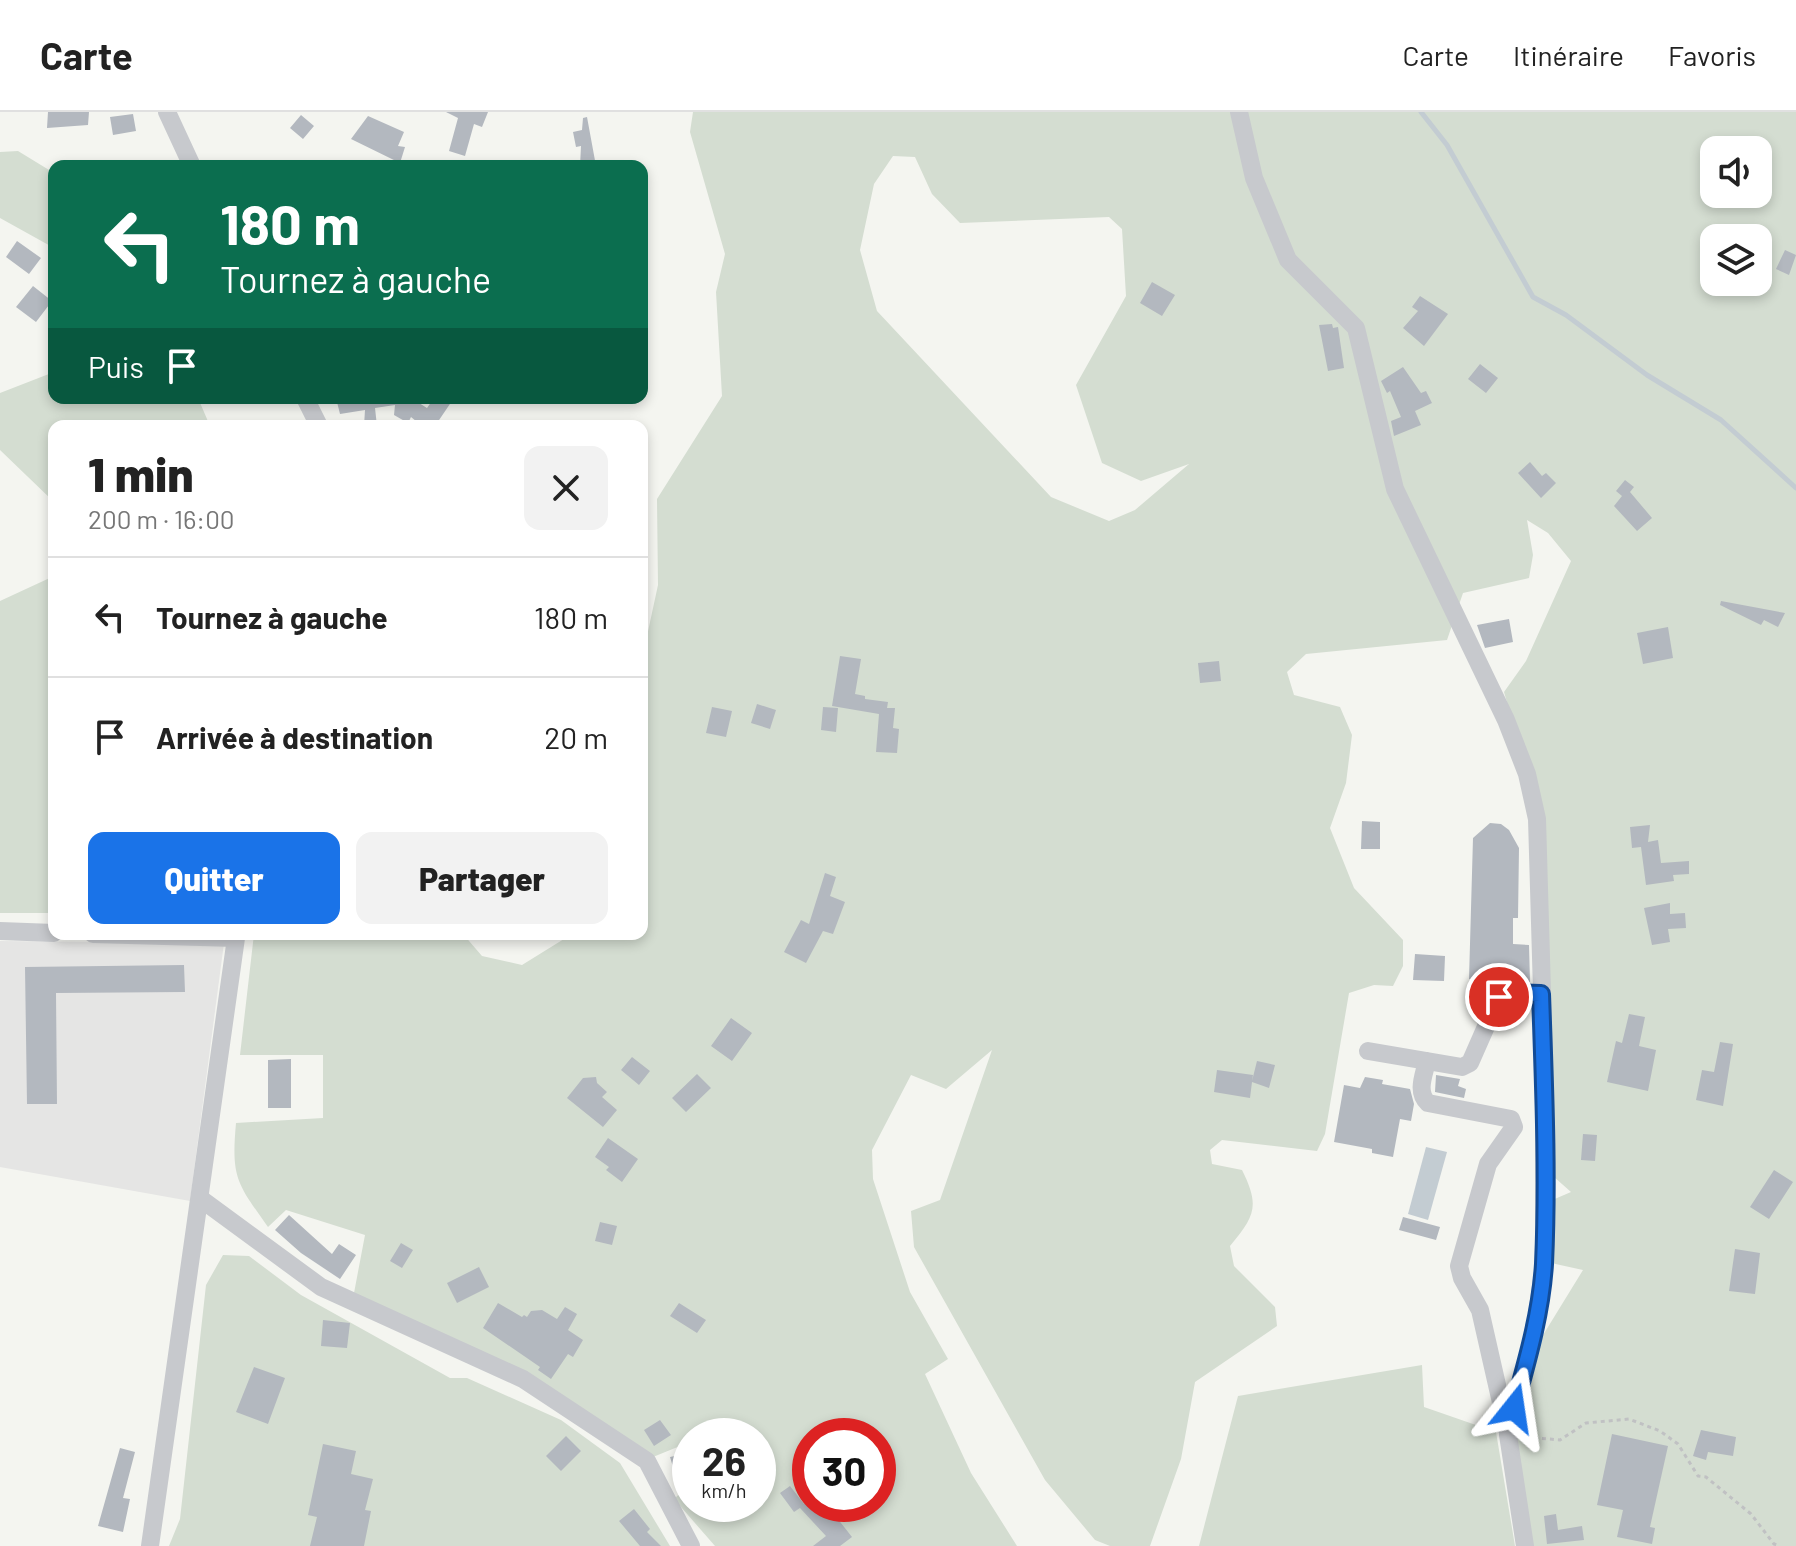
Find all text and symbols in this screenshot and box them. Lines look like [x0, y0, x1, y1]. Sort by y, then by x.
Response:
text: Carte [40, 32, 133, 78]
text: Carte [1403, 38, 1469, 72]
text: Itinéraire [1513, 38, 1624, 72]
text: Favoris [1668, 38, 1756, 72]
map controls [1700, 136, 1772, 296]
button: sound [1700, 136, 1772, 208]
text: 180 m [220, 189, 360, 256]
icon: left [88, 192, 192, 296]
button: layers [1700, 224, 1772, 296]
text: Tournez à gauche [220, 257, 491, 300]
icon: arrive [160, 344, 204, 388]
text: Puis [88, 348, 144, 384]
text: 1 min [88, 444, 194, 502]
button: close [524, 446, 608, 530]
text: 200 m · 16:00 [88, 503, 235, 534]
icon: left [88, 595, 132, 639]
text: Tournez à gauche [156, 599, 388, 635]
text: 180 m [534, 599, 608, 635]
icon: arrive [88, 715, 132, 759]
text: Arrivée à destination [156, 719, 433, 755]
text: 20 m [544, 719, 608, 755]
button: Quitter [88, 832, 340, 924]
button: Partager [356, 832, 608, 924]
pin [1465, 963, 1533, 1031]
icon: arrive [1477, 975, 1521, 1019]
position arrow [1472, 1366, 1556, 1450]
speed limit sign: 30 [792, 1418, 896, 1522]
text: 26 [702, 1436, 746, 1484]
text: km/h [701, 1478, 747, 1502]

